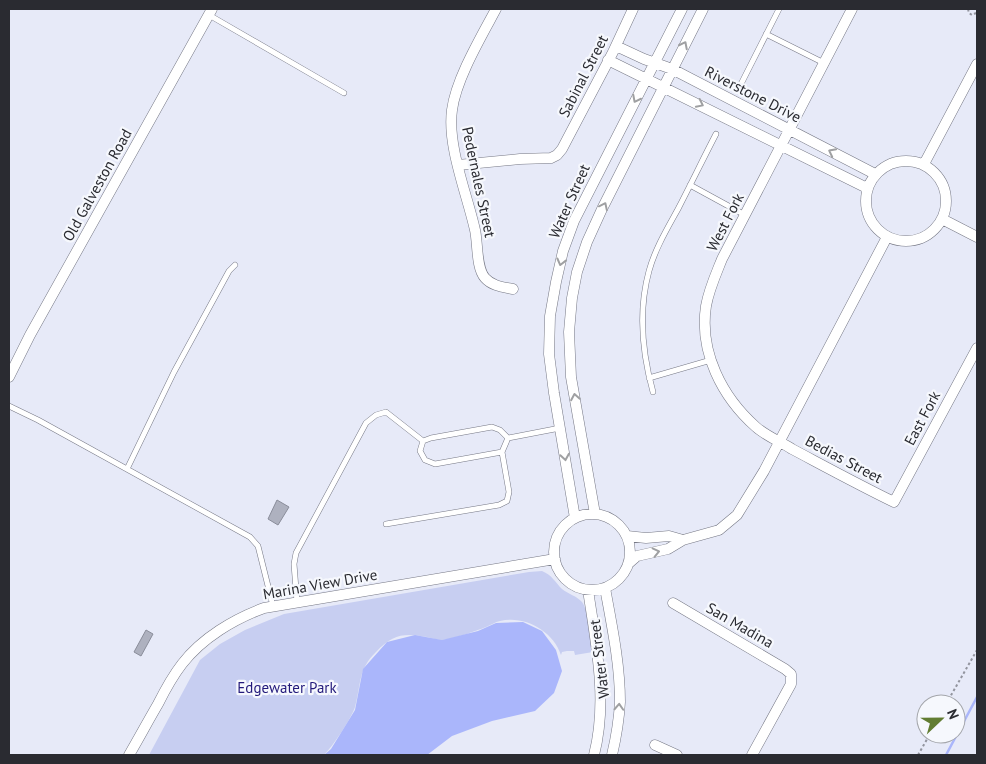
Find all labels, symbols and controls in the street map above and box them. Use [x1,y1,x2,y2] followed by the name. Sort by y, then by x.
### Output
[554,32,612,120] street label: Sabinal Street
[678,41,688,50] one-way arrow
[702,62,804,126] street label: Riverstone Drive
[632,94,642,103] one-way arrow
[694,98,703,108] one-way arrow
[58,125,136,245] street label: Old Galveston Road
[458,125,500,239] street label: Pedernales Street
[828,148,837,158] one-way arrow
[544,161,594,241] street label: Water Street
[702,189,748,254] street label: West Fork
[597,202,608,211] one-way arrow
[556,257,566,265] one-way arrow
[900,387,945,448] street label: East Fork
[570,393,580,402] one-way arrow
[802,431,886,487] street label: Bedias Street
[560,453,570,461] one-way arrow
[652,547,661,558] one-way arrow
[261,565,379,603] street label: Marina View Drive
[703,598,777,652] street label: San Madina
[585,619,613,699] street label: Water Street
[237,678,337,697] park label: Edgewater Park
[916,694,966,744] north arrow
[613,703,624,711] one-way arrow
[943,706,963,722] text: N

